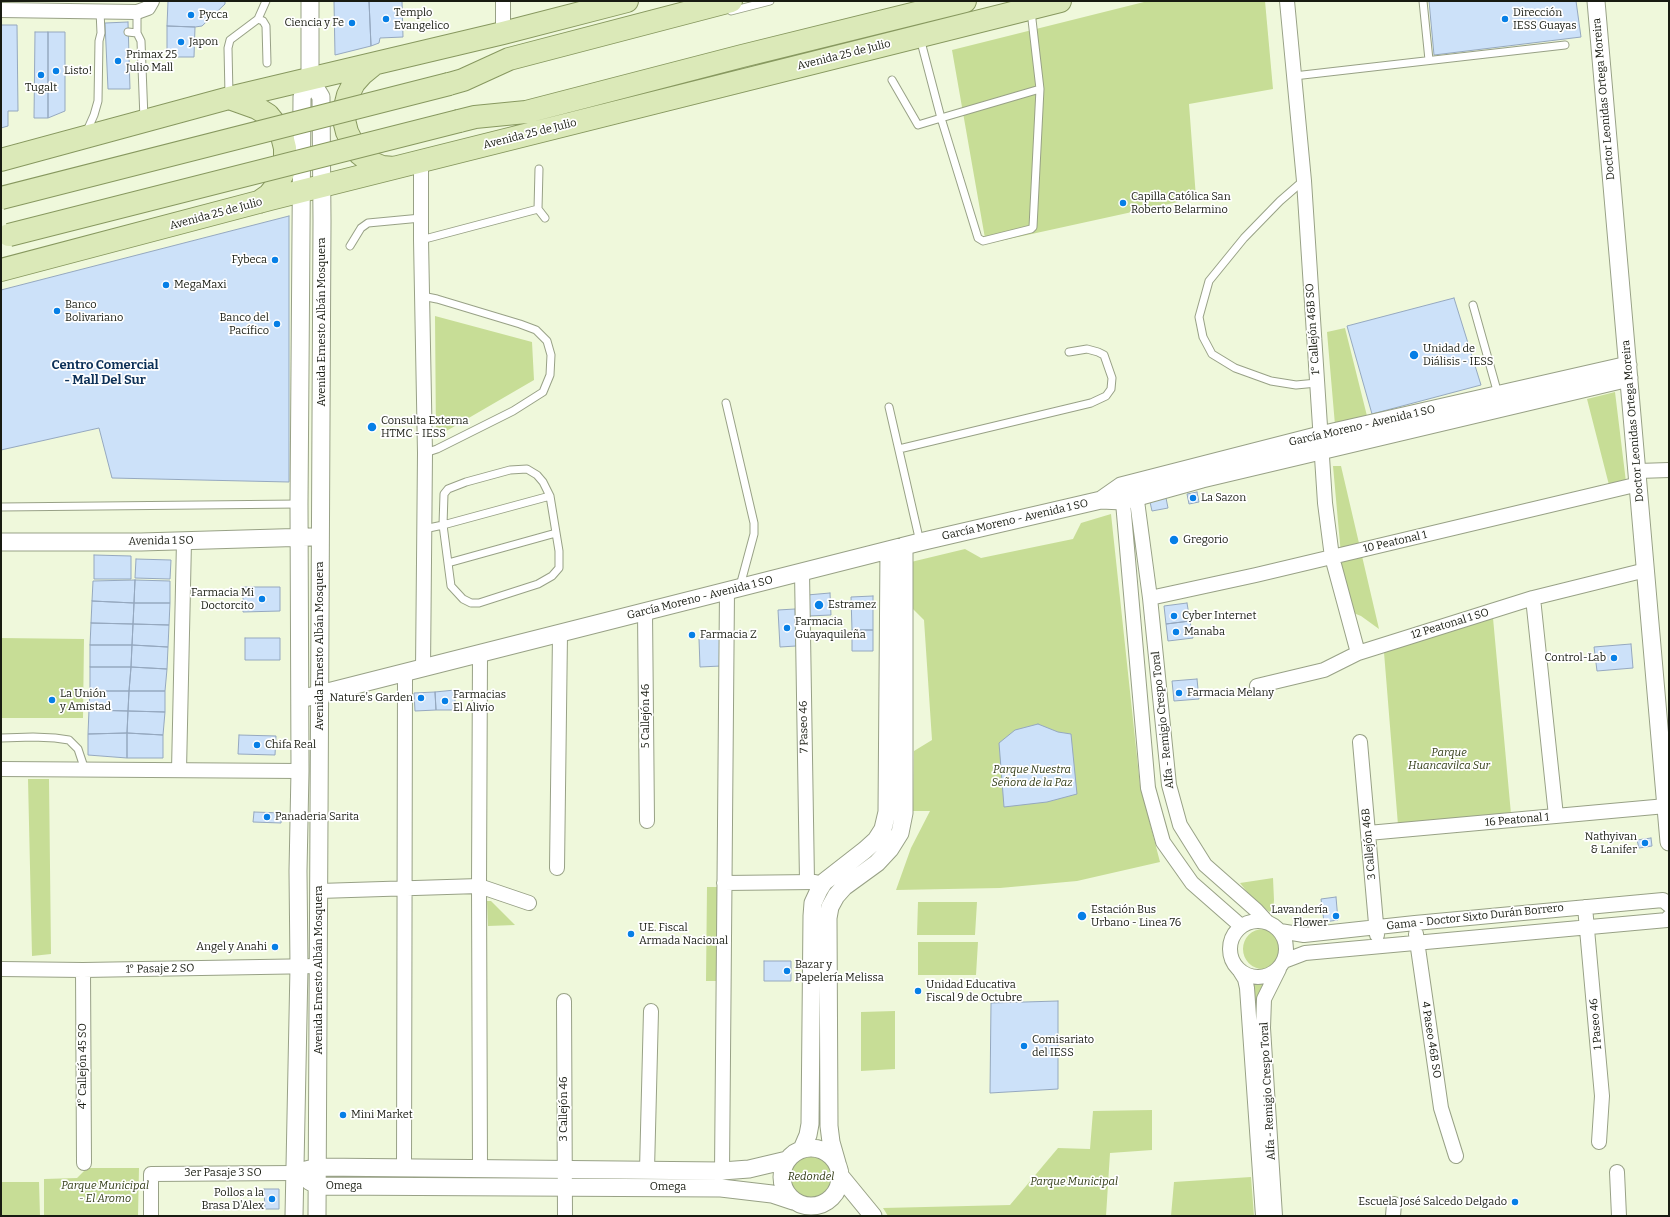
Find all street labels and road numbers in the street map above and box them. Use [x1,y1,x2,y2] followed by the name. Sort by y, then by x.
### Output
[1590,17,1618,181] street label: Doctor Leonidas Ortega Moreira
[796,37,892,73] street label: Avenida 25 de Julio
[482,116,578,152] street label: Avenida 25 de Julio
[168,195,264,233] street label: Avenida 25 de Julio
[315,237,329,407] street label: Avenida Ernesto Albán Mosquera
[1303,283,1323,375] street label: 1° Callejón 46B SO
[1619,339,1647,503] street label: Doctor Leonidas Ortega Moreira
[1287,403,1437,449] street label: García Moreno - Avenida 1 SO
[940,497,1090,543] street label: García Moreno - Avenida 1 SO
[1362,528,1428,556] street label: 10 Peatonal 1
[128,534,194,548] street label: Avenida 1 SO
[313,561,327,731] street label: Avenida Ernesto Albán Mosquera
[626,573,774,623] street label: García Moreno - Avenida 1 SO
[1409,606,1491,642] street label: 12 Peatonal 1 SO
[1149,651,1177,789] street label: Alfa - Remigio Crespo Toral
[639,684,653,748] street label: 5 Callejón 46
[797,701,811,753] street label: 7 Paseo 46
[1359,808,1379,880] street label: 3 Callejón 46B
[1484,811,1550,829] street label: 16 Peatonal 1
[312,885,326,1055] street label: Avenida Ernesto Albán Mosquera
[1386,901,1564,933] street label: Gama - Doctor Sixto Durán Borrero
[126,962,194,976] street label: 1° Pasaje 2 SO
[1587,998,1605,1050] street label: 1 Paseo 46
[1418,1001,1444,1079] street label: 4 Paseo 46B SO
[1258,1022,1278,1160] street label: Alfa - Remigio Crespo Toral
[76,1023,90,1109] street label: 4° Callejón 45 SO
[557,1077,571,1141] street label: 3 Callejón 46
[184,1166,262,1180] street label: 3er Pasaje 3 SO
[326,1179,362,1193] street label: Omega
[650,1180,686,1194] street label: Omega

